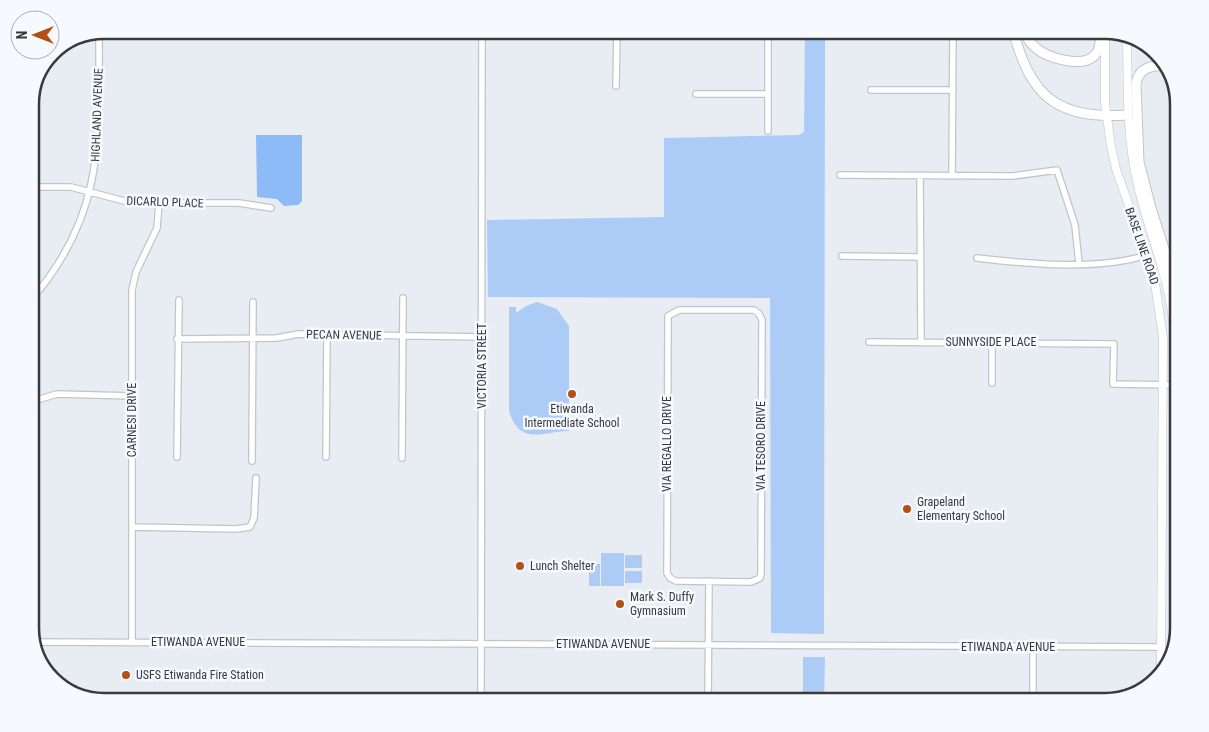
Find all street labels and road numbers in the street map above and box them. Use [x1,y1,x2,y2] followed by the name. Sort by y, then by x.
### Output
[88,68,106,162] street label: HIGHLAND AVENUE
[126,194,204,210] street label: DICARLO PLACE
[1122,206,1162,286] street label: BASE LINE ROAD
[475,323,489,409] street label: VICTORIA STREET
[306,327,382,343] street label: PECAN AVENUE
[946,335,1036,349] street label: SUNNYSIDE PLACE
[125,383,139,457] street label: CARNESI DRIVE
[660,396,674,492] street label: VIA REGALLO DRIVE
[754,401,768,491] street label: VIA TESORO DRIVE
[151,635,245,649] street label: ETIWANDA AVENUE
[556,637,650,651] street label: ETIWANDA AVENUE
[961,640,1055,654] street label: ETIWANDA AVENUE

